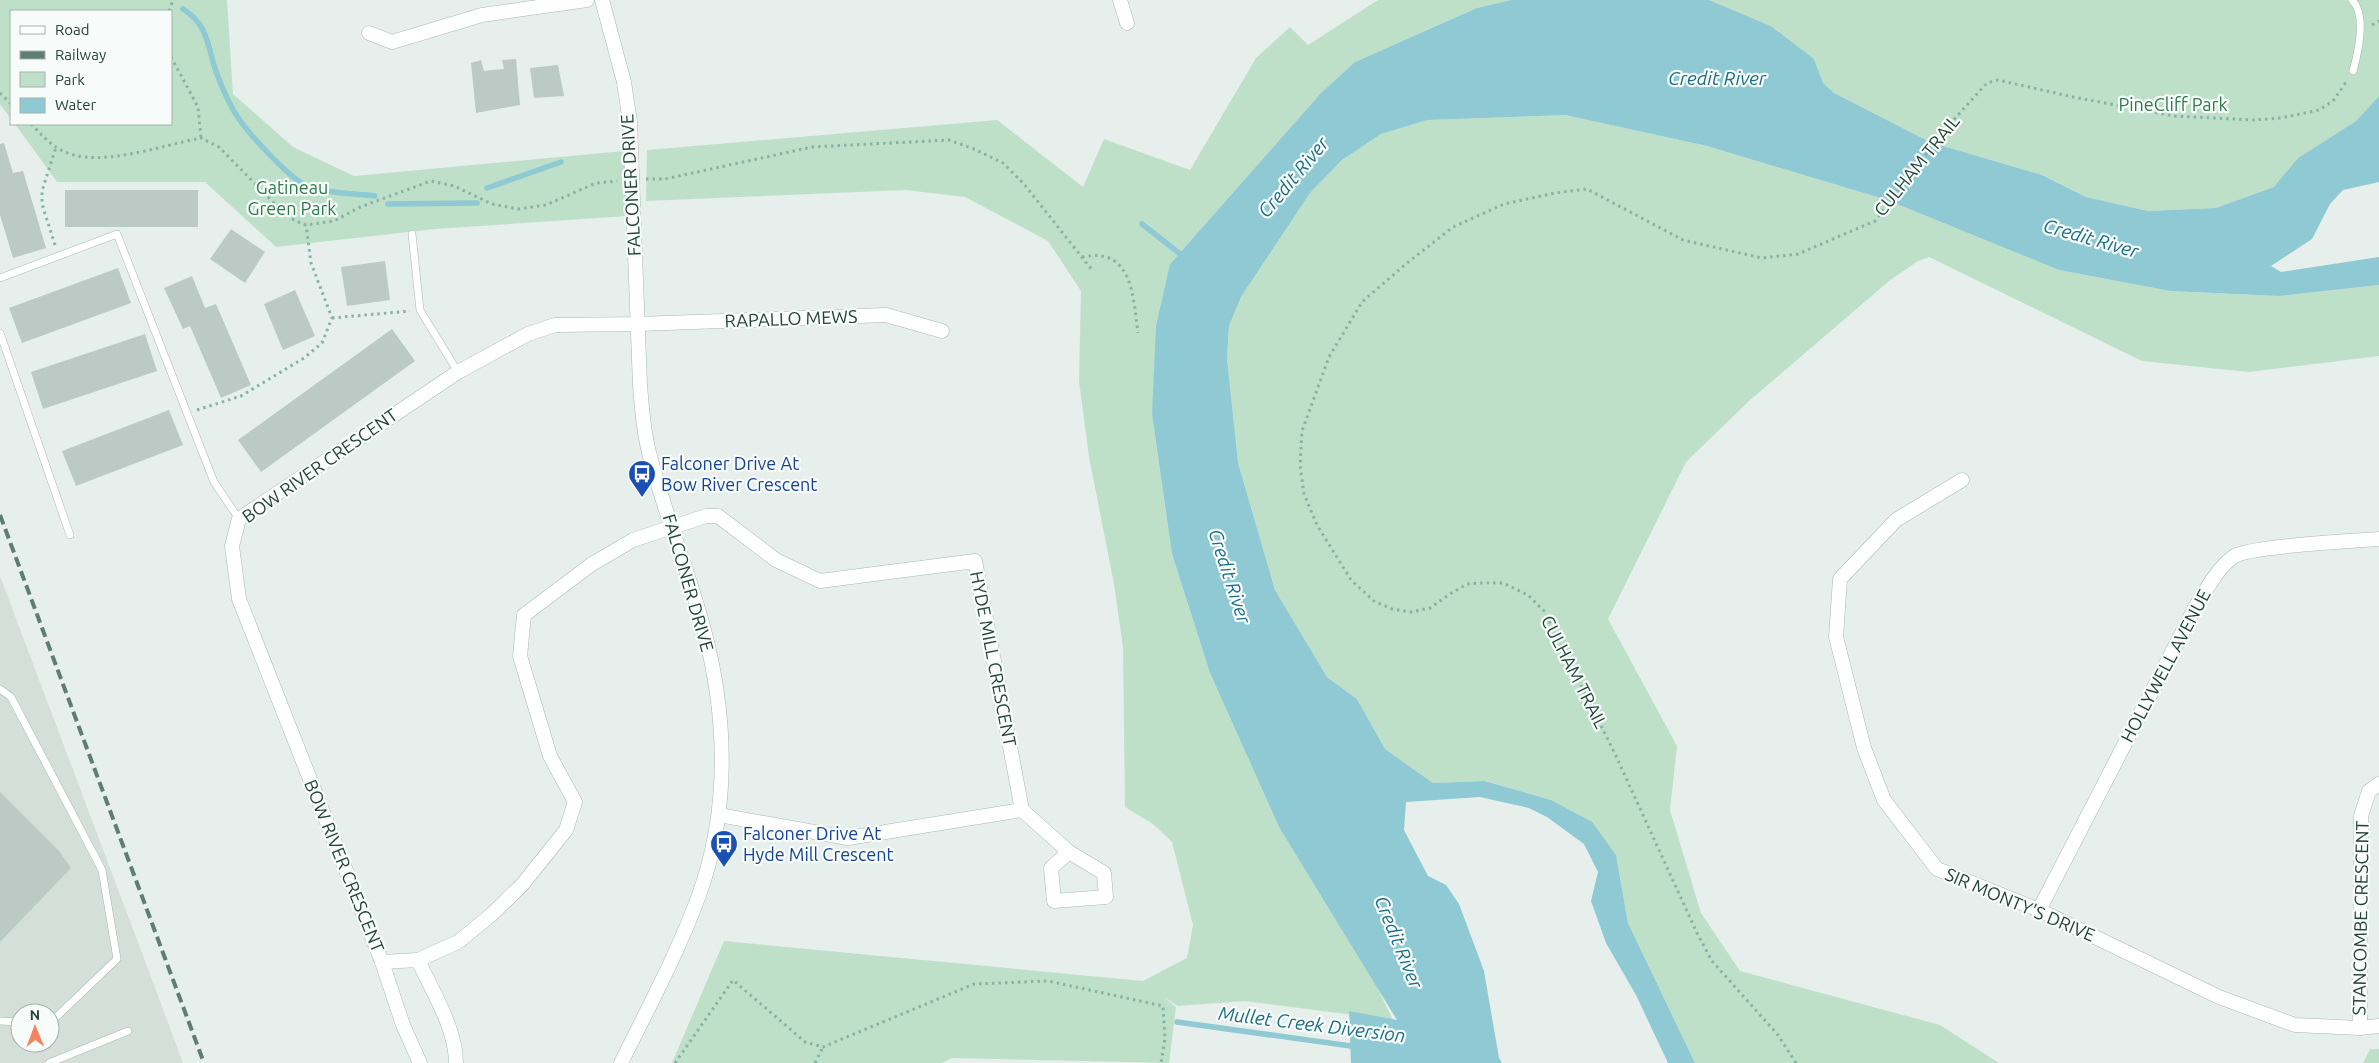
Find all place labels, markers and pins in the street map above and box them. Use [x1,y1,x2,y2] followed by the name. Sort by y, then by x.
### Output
[661,453,817,494] place label: Falconer Drive At Bow River Crescent
[627,459,657,498] bus stop icon: Falconer Drive At Bow River Crescent
[743,823,894,864] place label: Falconer Drive At Hyde Mill Crescent
[709,829,739,868] bus stop icon: Falconer Drive At Hyde Mill Crescent

